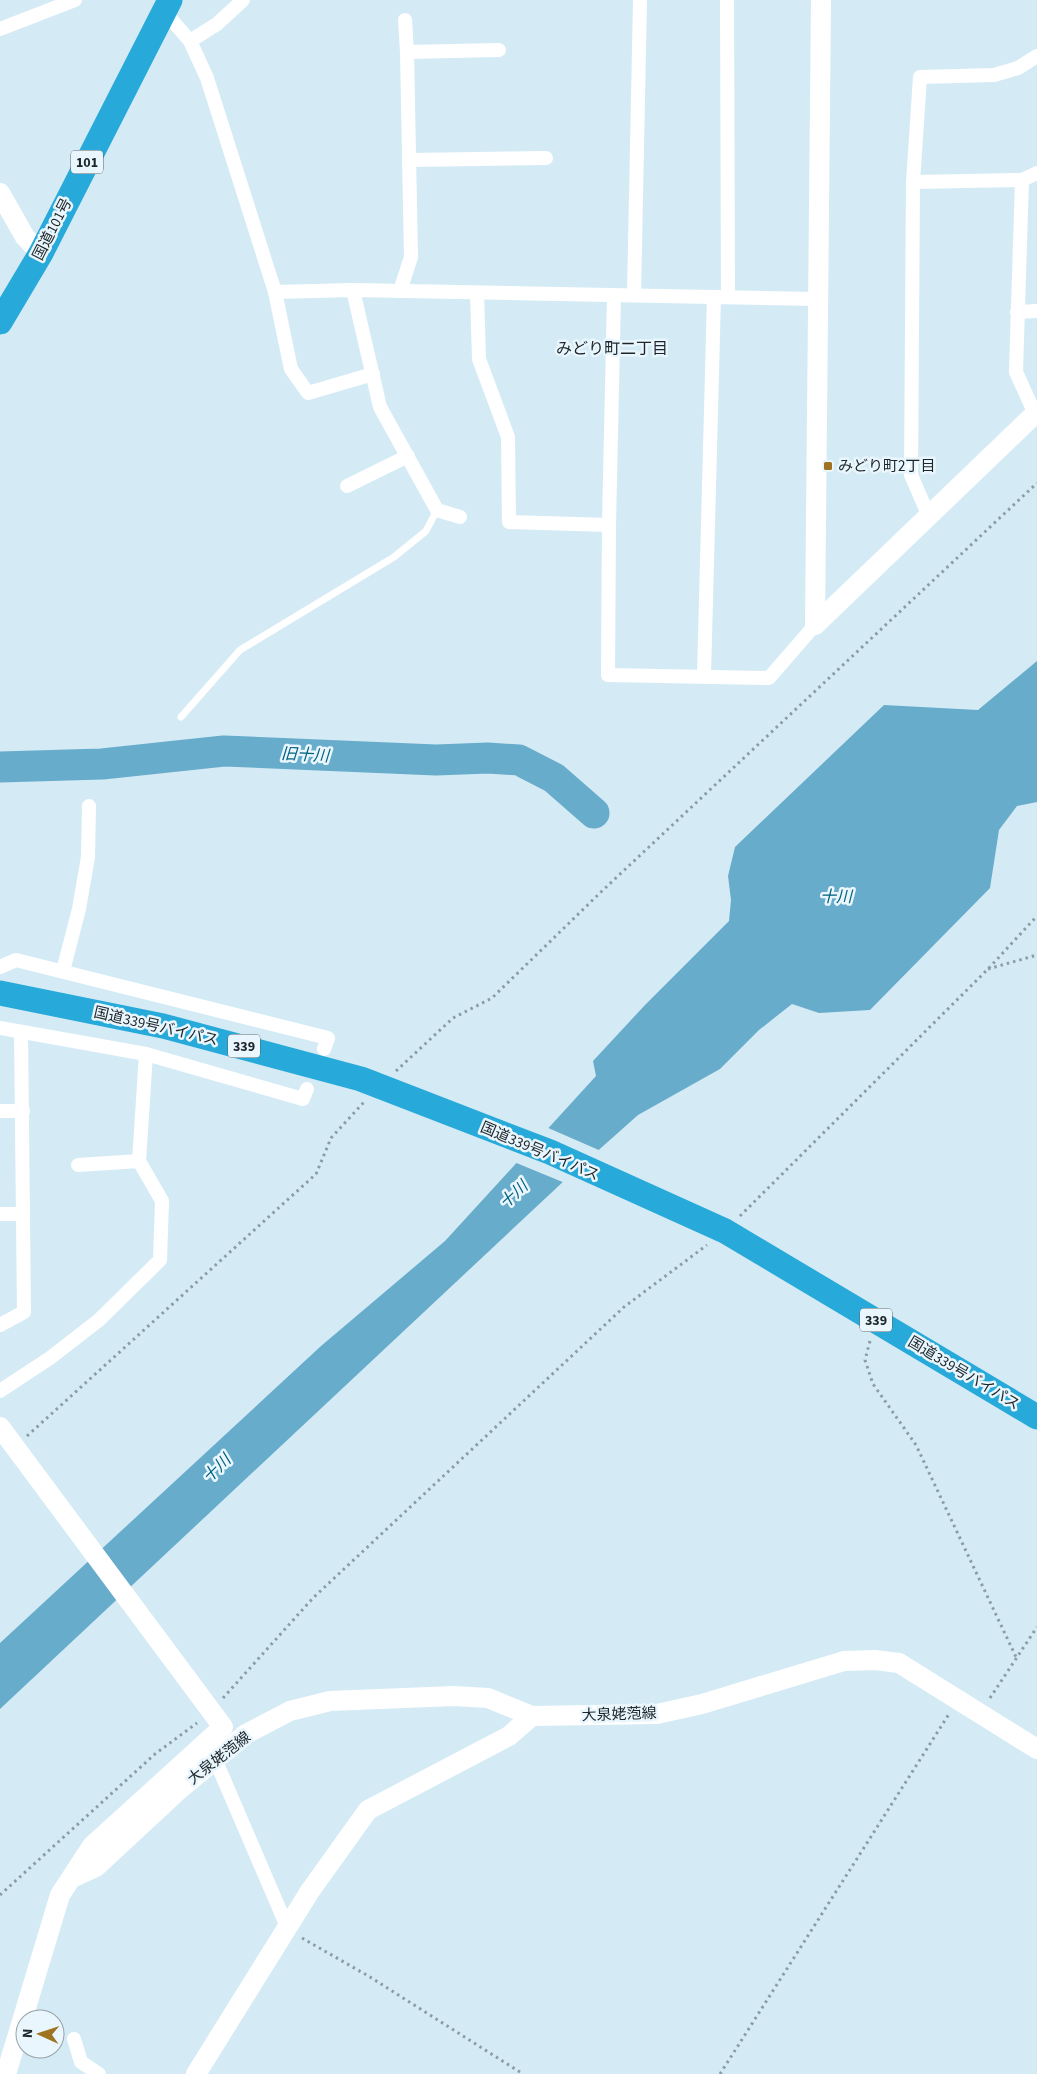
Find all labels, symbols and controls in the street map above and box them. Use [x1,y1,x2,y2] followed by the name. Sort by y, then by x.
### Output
[71,150,103,173] road number: 101
[28,194,77,264] street label: 国道101号
[556,338,668,360] district label: みどり町二丁目
[838,456,935,477] place label: みどり町2丁目
[822,460,834,472] marker: みどり町2丁目
[280,743,331,767] water label: 旧十川
[820,886,854,908] water label: 十川
[92,1002,220,1051] street label: 国道339号バイパス
[228,1034,260,1058] road number: 339
[477,1117,602,1186] street label: 国道339号バイパス
[494,1174,534,1214] water label: 十川
[860,1308,892,1332] road number: 339
[904,1332,1024,1415] street label: 国道339号バイパス
[198,1448,237,1488] water label: 十川
[581,1703,657,1726] street label: 大泉姥萢線
[183,1727,255,1790] street label: 大泉姥萢線
[15,2009,65,2059] north arrow
[18,2028,38,2039] text: N

